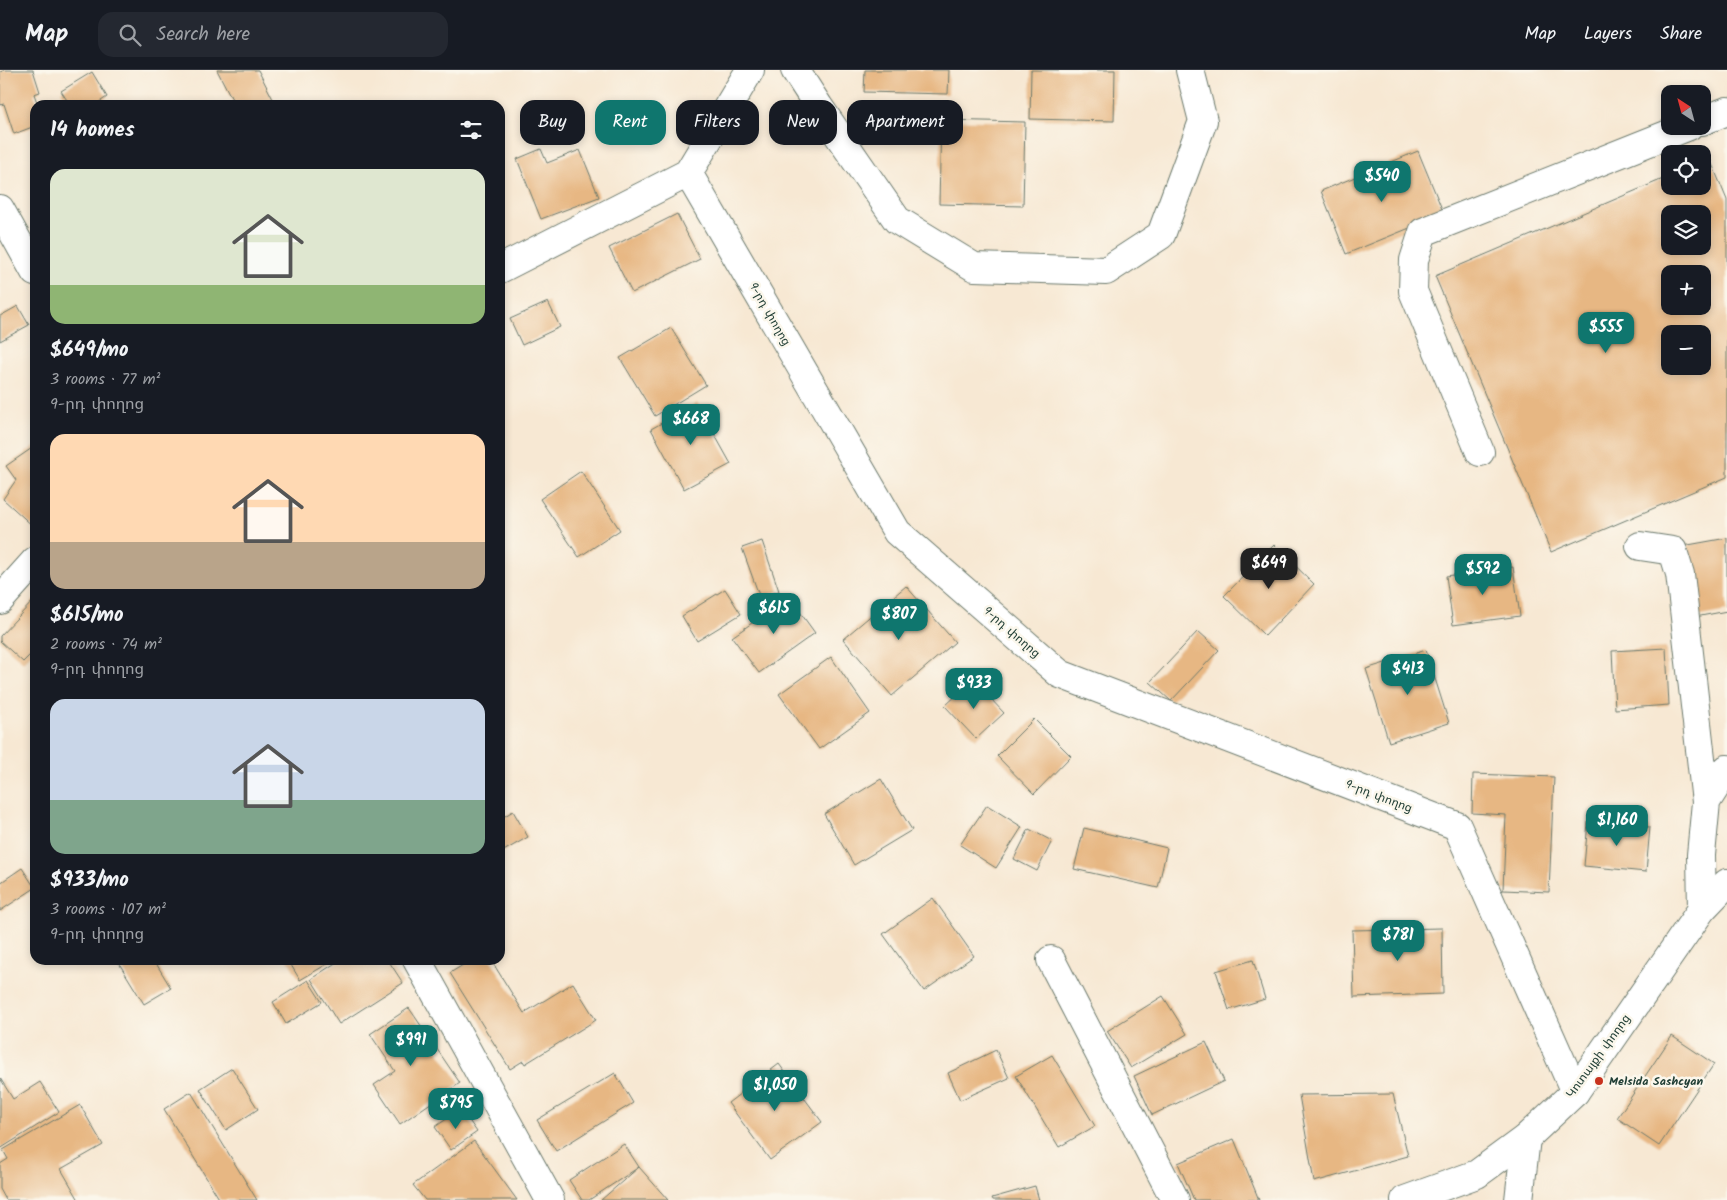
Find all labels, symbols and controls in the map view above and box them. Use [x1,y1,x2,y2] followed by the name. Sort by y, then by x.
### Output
[98,12,448,57] search box
[25,15,68,54] text: Map
[156,20,250,50] text: Search here
[1525,20,1556,49] text: Map
[1584,20,1632,49] text: Layers
[1660,20,1702,49] text: Share
[116,21,144,49] icon: search
[1661,85,1711,135] north arrow
[1661,85,1711,375] map controls
[520,100,585,145] chip: Buy
[595,100,666,145] chip: Rent
[676,100,759,145] chip: Filters
[769,100,837,145] chip: New
[847,100,963,145] chip: Apartment
[50,114,135,147] text: 14 homes
[457,116,485,144] icon: filters
[1661,145,1711,195] button: locate
[1352,160,1412,203] pin: $540
[1365,164,1399,189] text: $540
[223,201,313,291] icon: home
[1661,205,1711,255] button: layers
[1661,265,1711,315] button: +
[744,279,795,350] street label: 9-րդ փողոց
[1576,312,1636,354] pin: $555
[1589,315,1623,340] text: $555
[1661,325,1711,375] button: −
[50,334,129,367] text: $649/mo
[50,367,160,392] text: 3 rooms · 77 m²
[50,392,144,417] text: 9-րդ փողոց
[661,404,721,446] pin: $668
[673,407,709,432] text: $668
[223,466,313,556] icon: home
[1239,548,1299,590] pin: $649
[1252,551,1286,576] text: $649
[1453,554,1513,596] pin: $592
[1466,557,1501,582] text: $592
[744,592,804,635] pin: $615
[758,596,790,621] text: $615
[869,598,929,641] pin: $807
[50,599,123,632] text: $615/mo
[882,602,916,627] text: $807
[979,602,1045,663] street label: 9-րդ փողոց
[50,632,162,657] text: 2 rooms · 74 m²
[1378,654,1438,696] pin: $413
[50,657,144,682] text: 9-րդ փողոց
[1392,657,1424,682] text: $413
[944,668,1004,710] pin: $933
[956,671,992,696] text: $933
[223,731,313,821] icon: home
[1342,775,1415,818] street label: 9-րդ փողոց
[1576,804,1658,847] pin: $1,160
[1597,808,1637,833] text: $1,160
[50,864,129,897] text: $933/mo
[50,897,166,922] text: 3 rooms · 107 m²
[1368,920,1428,962] pin: $781
[50,922,144,947] text: 9-րդ փողոց
[1382,923,1414,948] text: $781
[1561,1010,1635,1102] street label: Կոտայքի փողոց
[381,1024,441,1067] pin: $991
[396,1028,426,1053] text: $991
[734,1070,816,1112] pin: $1,050
[1609,1072,1703,1091] place label: Melsida Sashcyan
[753,1073,797,1098] text: $1,050
[1593,1075,1605,1087] marker: Melsida Sashcyan
[426,1088,486,1130] pin: $795
[439,1091,473,1116] text: $795

